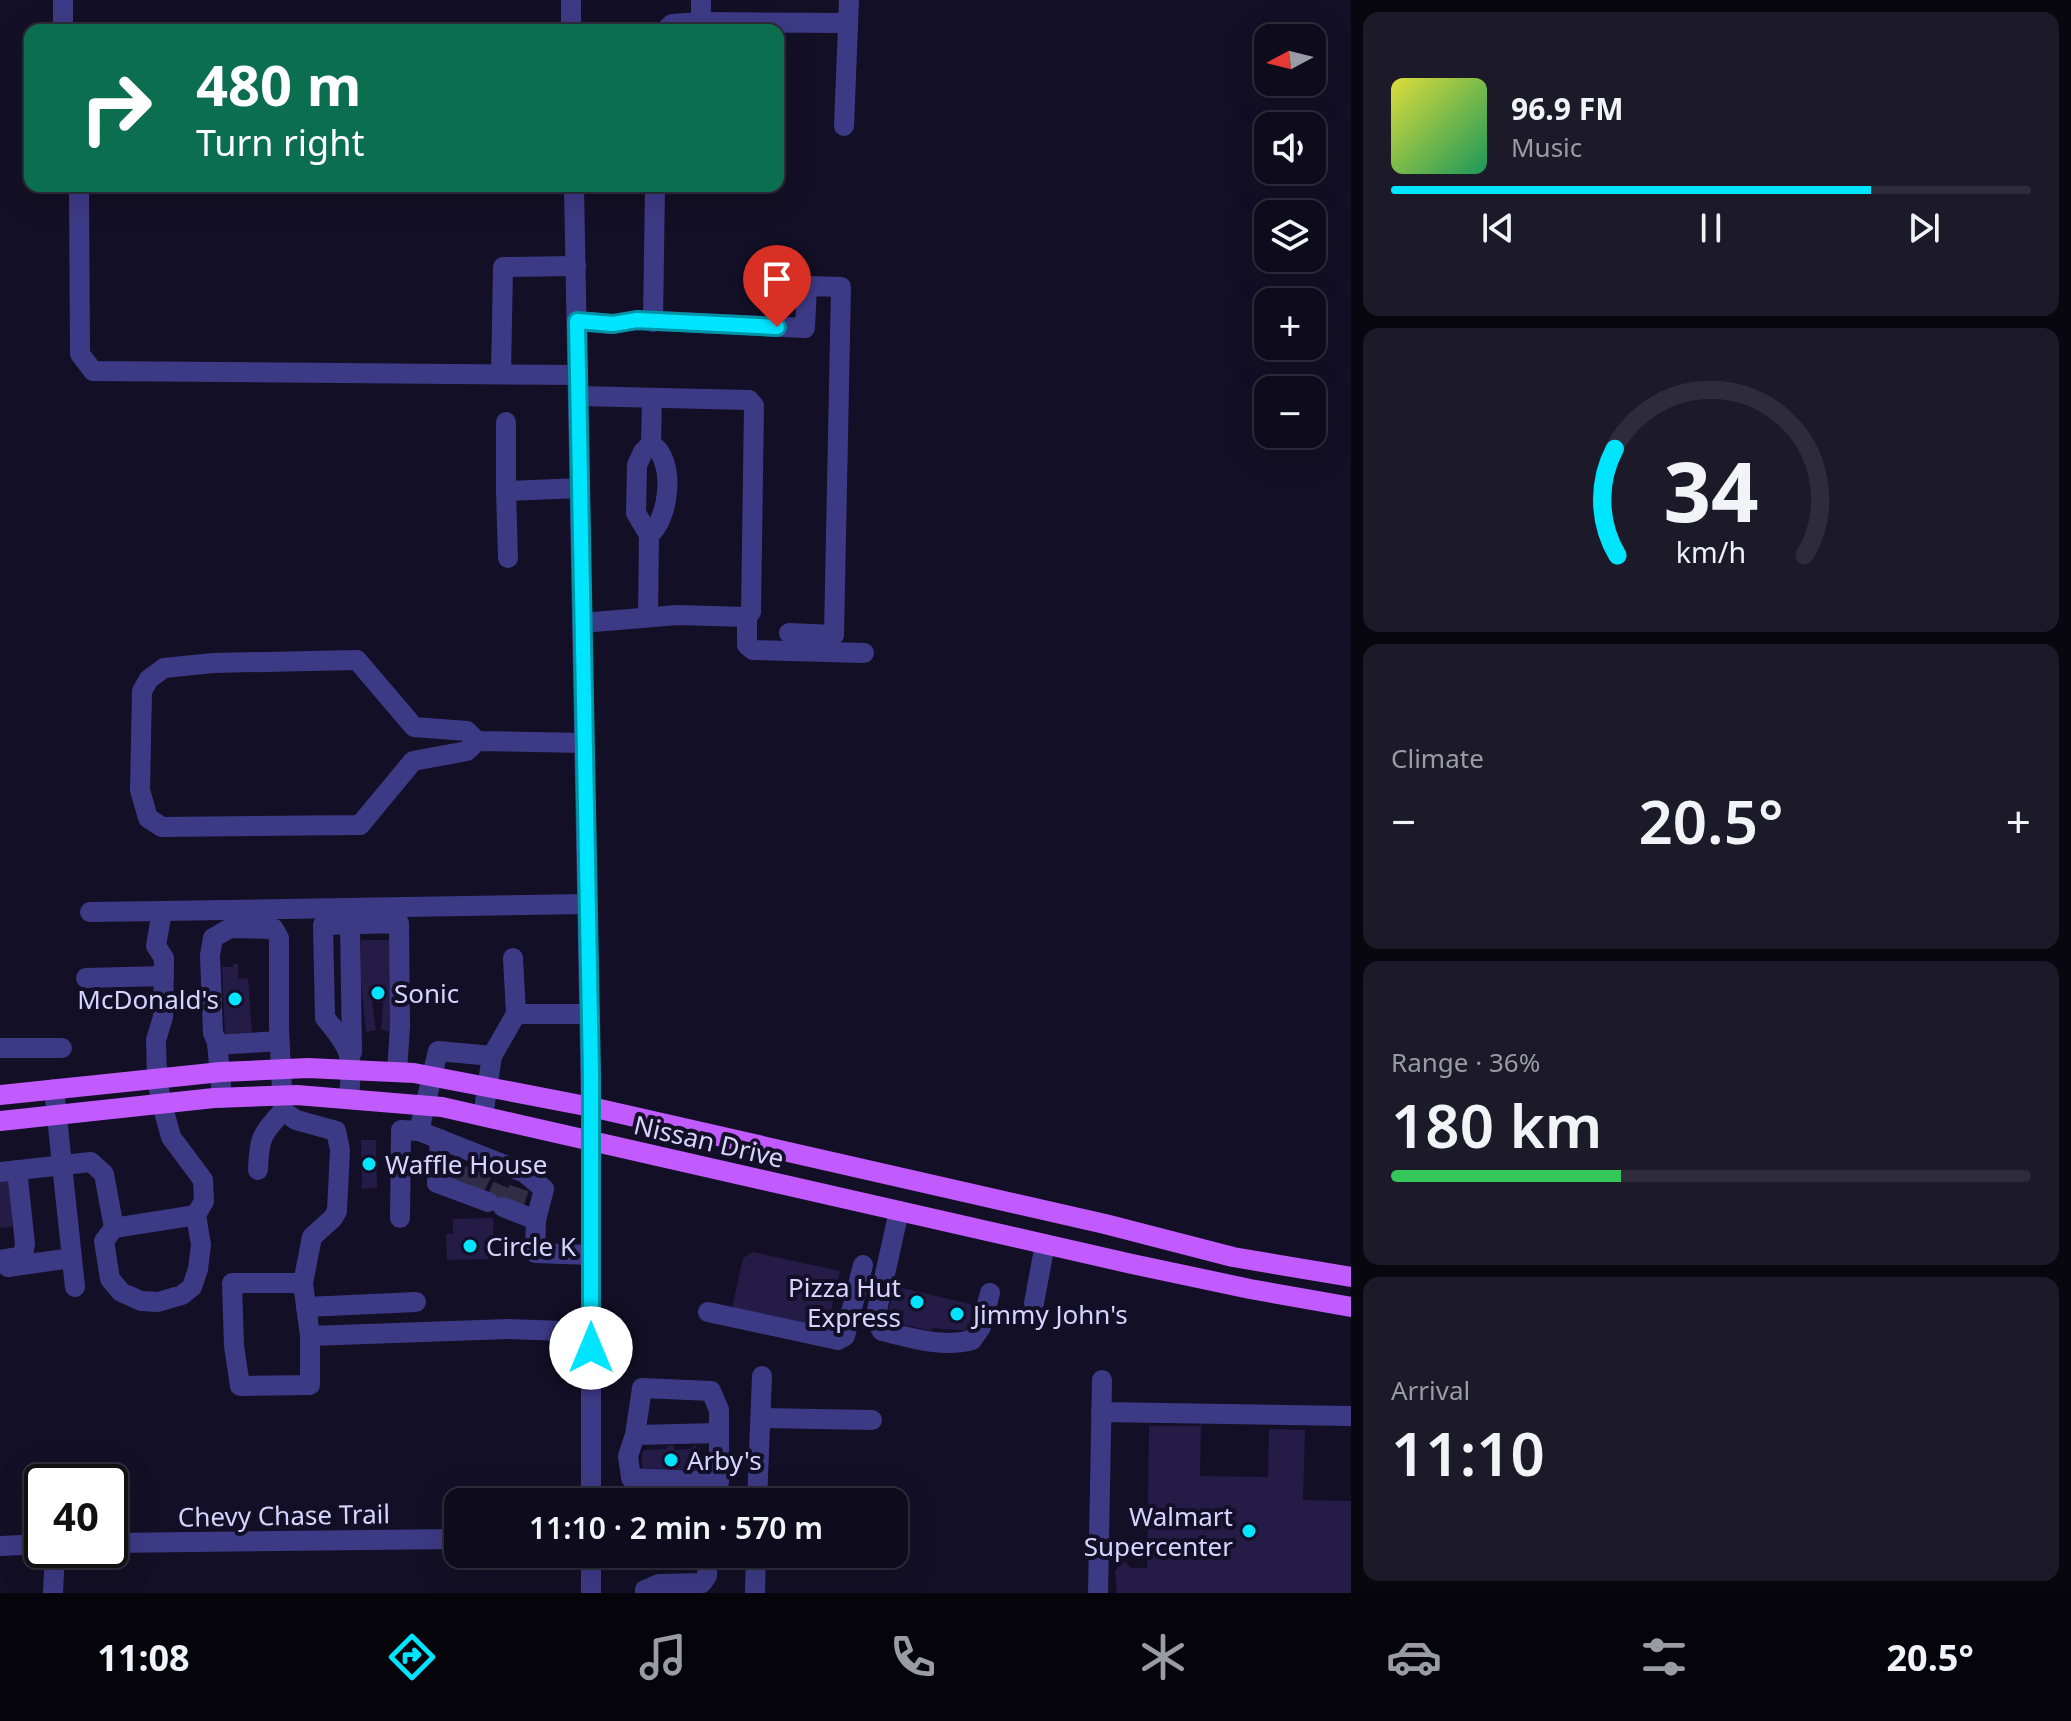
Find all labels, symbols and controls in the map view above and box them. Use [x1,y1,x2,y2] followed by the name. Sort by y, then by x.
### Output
[1254,24,1326,96] north arrow
[1254,24,1326,448] map controls
[196,46,361,122] text: 480 m
[64,56,168,160] icon: right
[1511,88,1623,129] text: 96.9 FM
[1254,112,1326,184] button: sound
[196,118,364,167] text: Turn right
[1511,129,1582,165] text: Music
[1254,200,1326,272] button: layers
[1476,206,1520,250] icon: previous
[1689,206,1733,250] icon: pause
[1902,206,1946,250] icon: next
[743,245,811,327] pin
[755,257,799,301] icon: arrive
[1254,288,1326,360] button: +
[1254,376,1326,448] button: −
[1663,433,1759,546] text: 34
[1676,532,1746,571] text: km/h
[1391,740,1484,776] text: Climate
[1638,780,1784,862] text: 20.5°
[1391,791,1416,851] text: −
[2006,791,2031,851] text: +
[394,975,459,1011] place label: Sonic
[77,981,219,1017] place label: McDonald's
[369,984,387,1002] marker: Sonic
[226,990,244,1008] marker: McDonald's
[1391,1044,1540,1080] text: Range · 36%
[1391,1084,1602,1166] text: 180 km
[630,1106,788,1176] street label: Nissan Drive
[385,1146,547,1182] place label: Waffle House
[360,1155,378,1173] marker: Waffle House
[486,1228,577,1264] place label: Circle K
[461,1237,479,1255] marker: Circle K
[788,1269,901,1335] place label: Pizza Hut Express
[908,1293,926,1311] marker: Pizza Hut Express
[970,1296,1128,1332] place label: Jimmy John's
[948,1305,966,1323] marker: Jimmy John's
[549,1306,633,1390] position arrow
[1391,1372,1470,1408] text: Arrival
[1391,1412,1545,1494] text: 11:10
[687,1442,762,1478] place label: Arby's
[662,1451,680,1469] marker: Arby's
[24,1464,128,1568] speed limit sign: 40
[178,1495,390,1535] street label: Chevy Chase Trail
[1084,1498,1233,1564] place label: Walmart Supercenter
[529,1507,823,1548] text: 11:10 · 2 min · 570 m
[1240,1522,1258,1540] marker: Walmart Supercenter
[384,1629,440,1685] icon: directions
[635,1629,691,1685] icon: music
[885,1629,941,1685] icon: phone
[1135,1629,1191,1685] icon: climate
[1386,1629,1442,1685] icon: car
[1636,1629,1692,1685] icon: filters
[97,1633,190,1682] text: 11:08
[1887,1633,1974,1682] text: 20.5°

